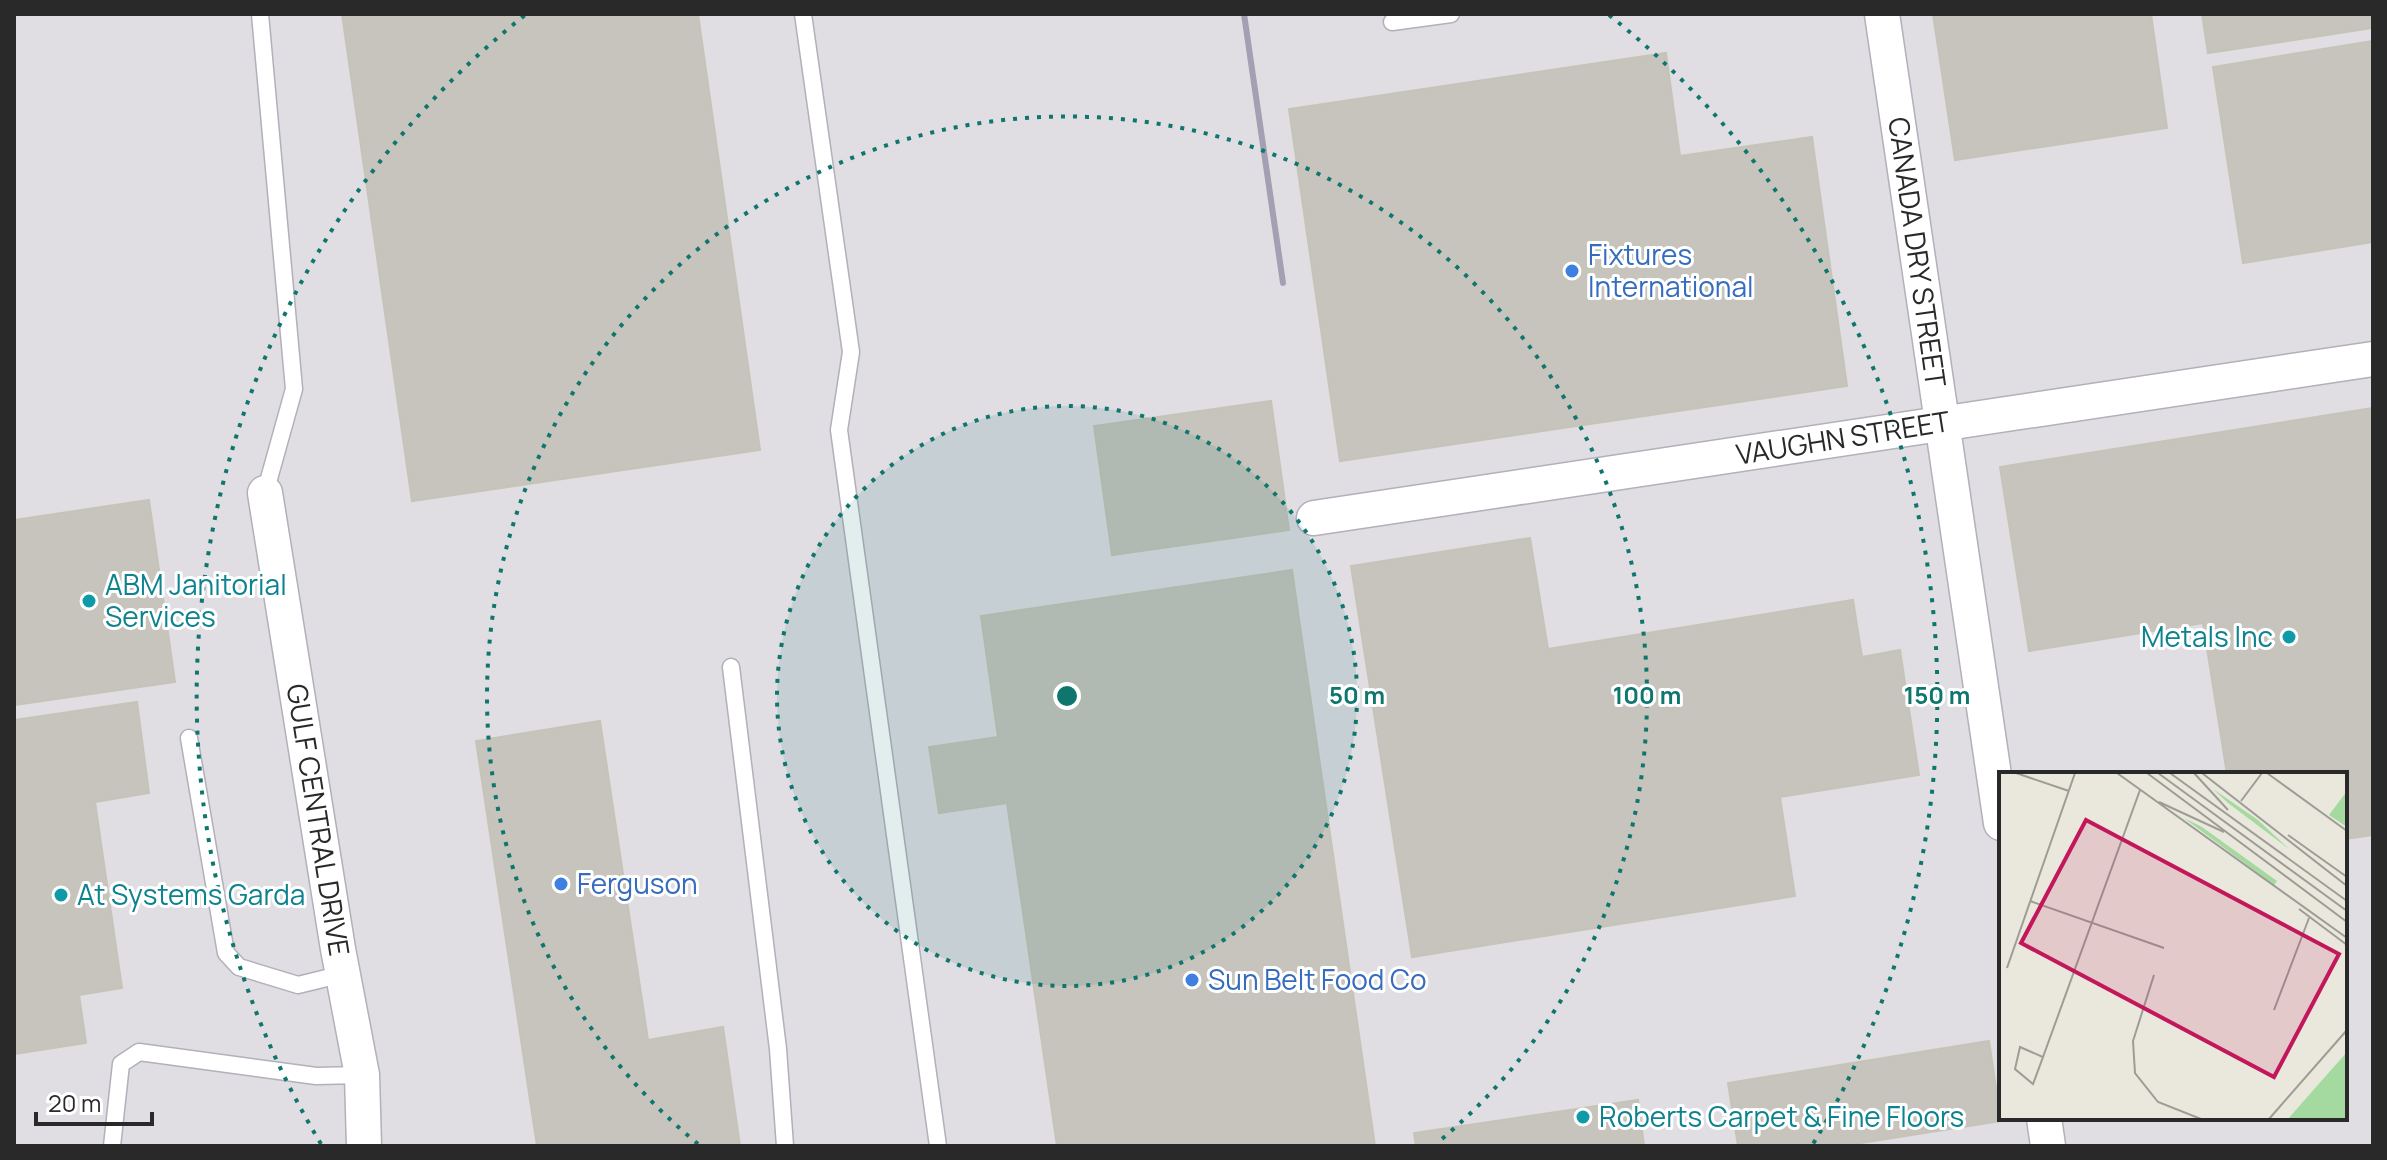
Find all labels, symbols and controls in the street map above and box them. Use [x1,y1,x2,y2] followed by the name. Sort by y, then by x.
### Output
[1880,114,1956,390] street label: CANADA DRY STREET
[1588,235,1754,305] place label: Fixtures International
[1563,262,1581,280] marker: Fixtures International
[1733,401,1953,473] street label: VAUGHN STREET
[105,565,287,635] place label: ABM Janitorial Services
[80,592,98,610] marker: ABM Janitorial Services
[2141,617,2273,655] place label: Metals Inc
[2280,628,2298,646] marker: Metals Inc
[1329,678,1385,711] text: 50 m
[1613,678,1681,711] text: 100 m
[1904,678,1970,711] text: 150 m
[279,681,359,959] street label: GULF CENTRAL DRIVE
[1053,682,1081,710] centre of rings
[1999,772,2347,1120] inset map
[577,864,698,902] place label: Ferguson
[77,875,305,913] place label: At Systems Garda
[552,875,570,893] marker: Ferguson
[52,886,70,904] marker: At Systems Garda
[1208,960,1427,998] place label: Sun Belt Food Co
[1183,971,1201,989] marker: Sun Belt Food Co
[36,1076,152,1126] scale bar
[48,1086,101,1119] text: 20 m
[1599,1097,1964,1135] place label: Roberts Carpet & Fine Floors
[1574,1108,1592,1126] marker: Roberts Carpet & Fine Floors

